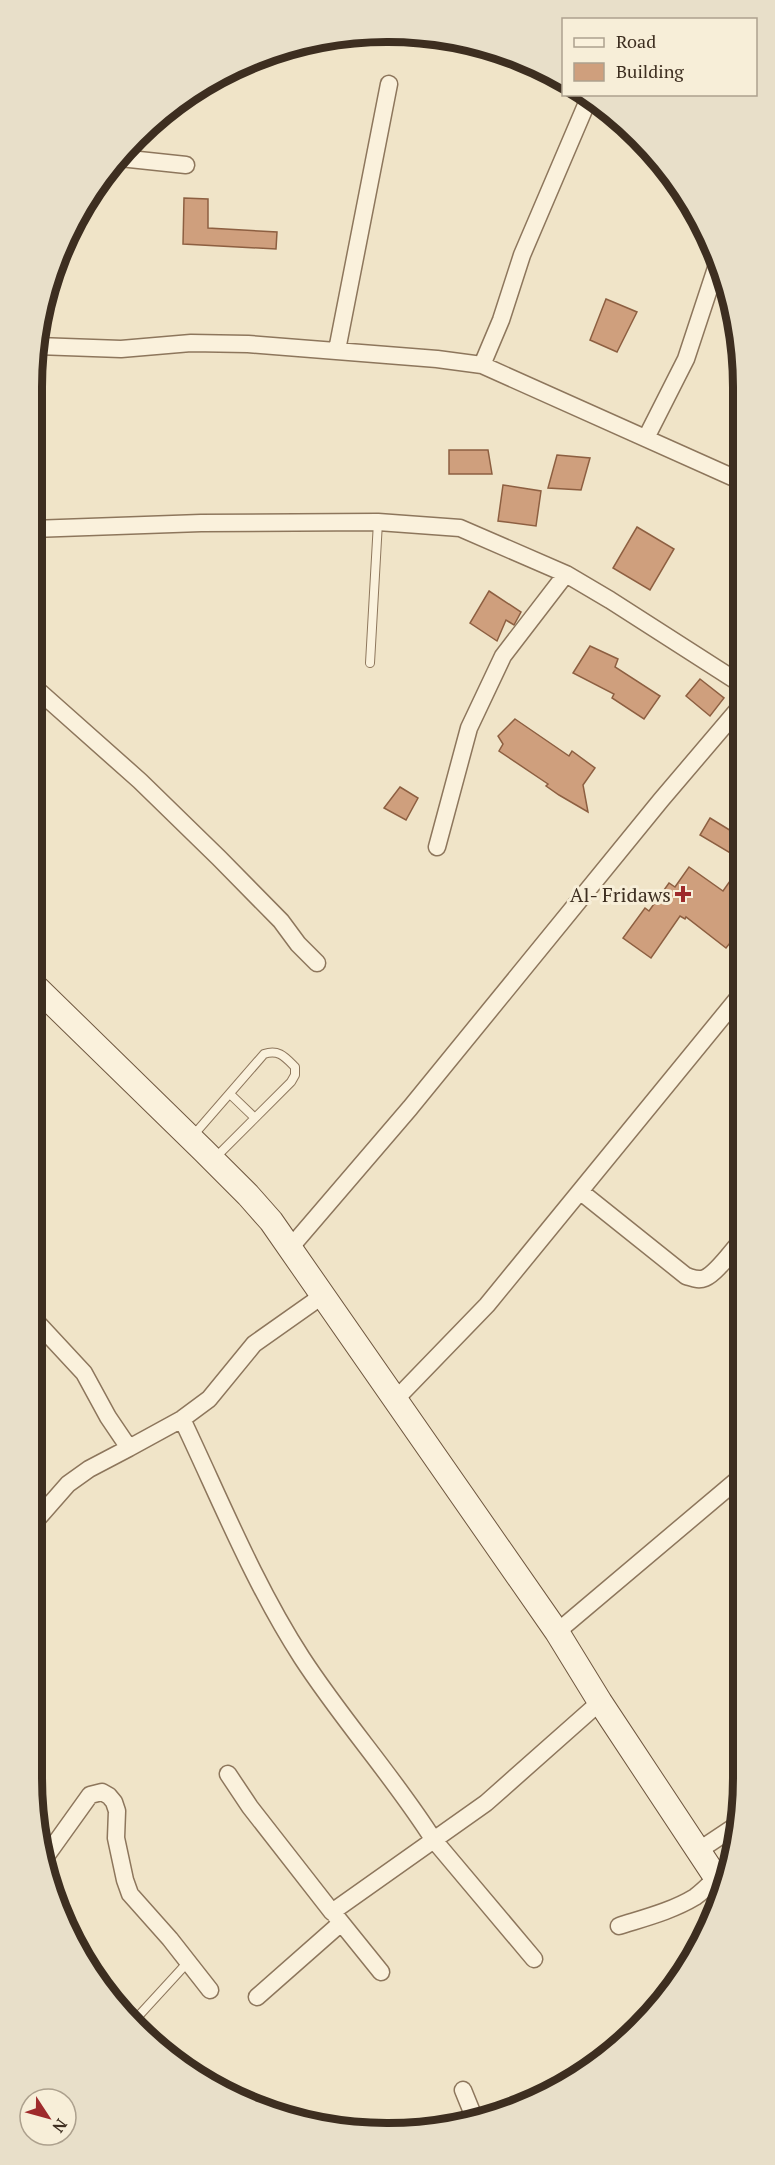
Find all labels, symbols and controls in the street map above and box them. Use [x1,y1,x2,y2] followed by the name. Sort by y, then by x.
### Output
[562,18,757,96] legend
[616,29,656,53] text: Road
[616,59,684,83] text: Building
[570,881,671,908] place label: Al- Fridaws
[676,887,690,901] marker: Al- Fridaws
[18,2087,78,2147] north arrow
[48,2114,73,2137] text: N

